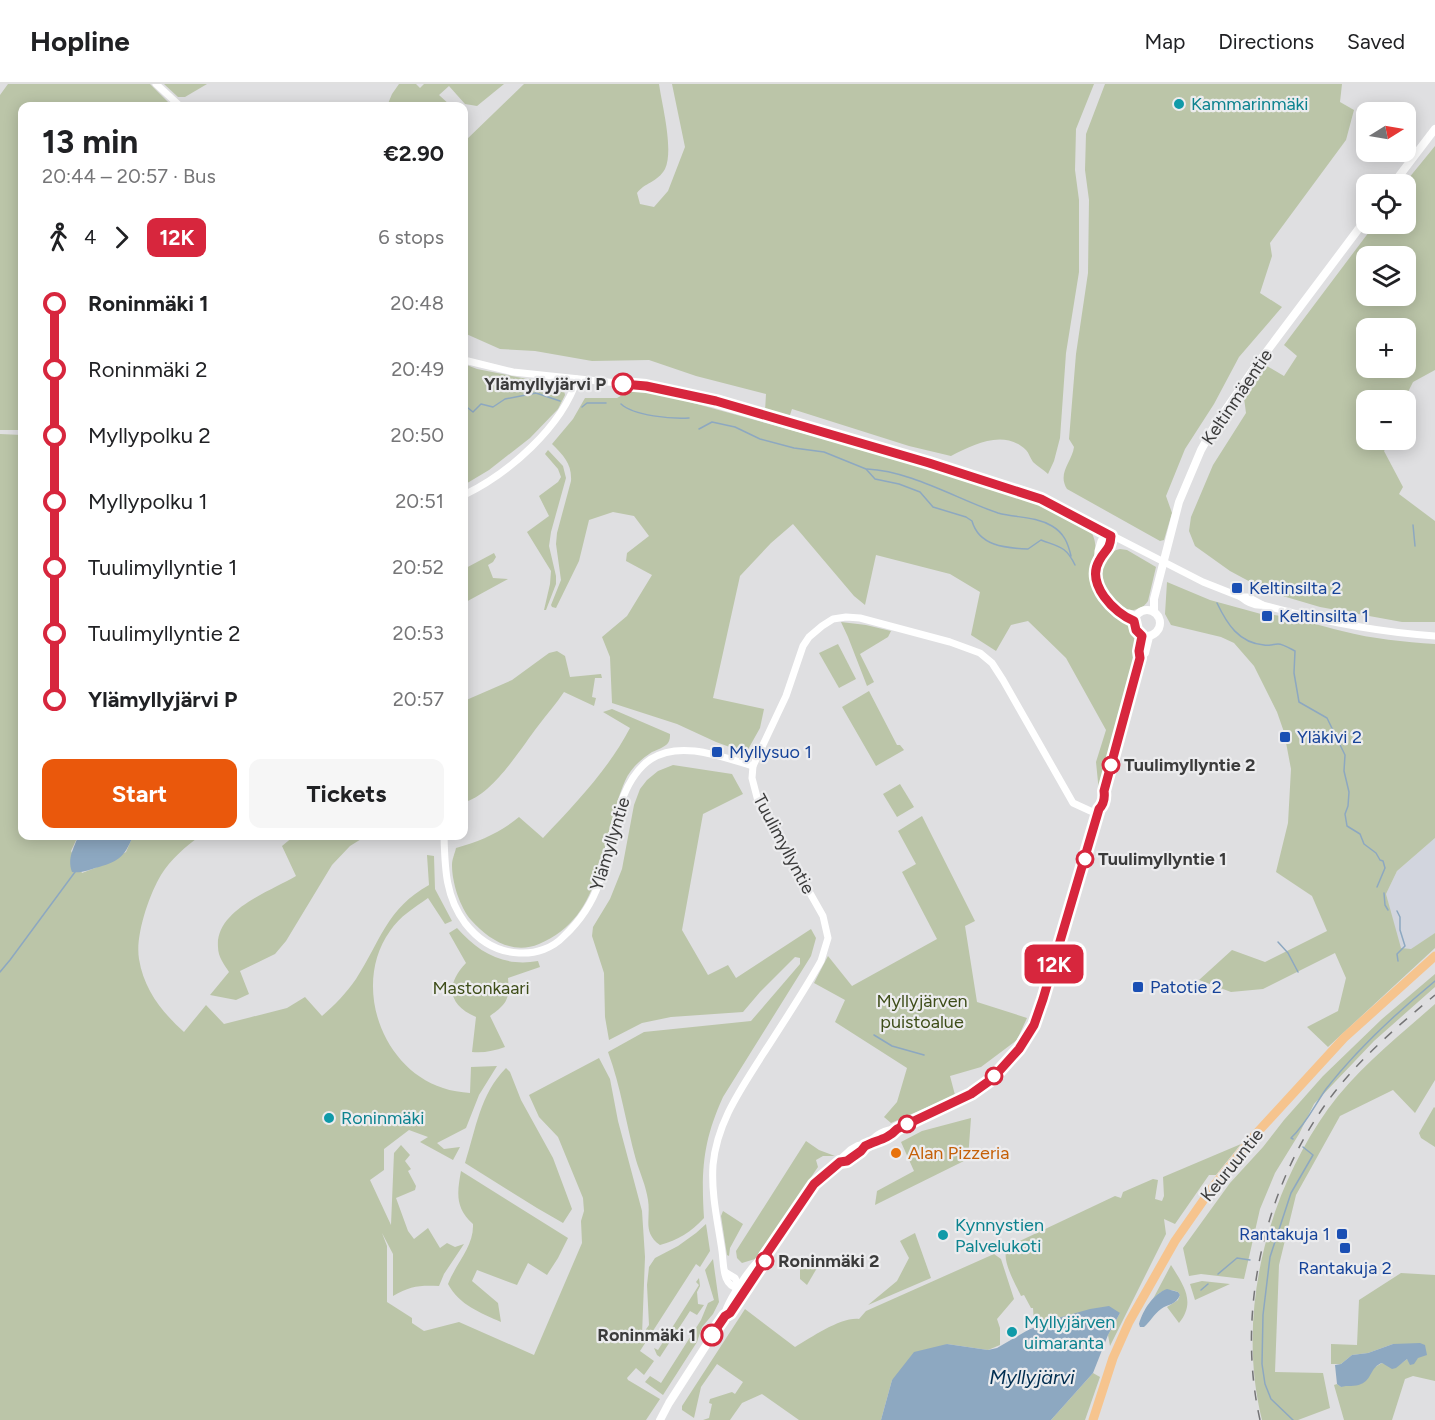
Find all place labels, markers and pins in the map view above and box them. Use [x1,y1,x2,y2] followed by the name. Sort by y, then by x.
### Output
[1191,93,1309,115] place label: Kammarinmäki
[1172,97,1186,111] marker: Kammarinmäki
[484,373,606,395] place label: Ylämyllyjärvi P
[612,373,634,395] marker: Ylämyllyjärvi P
[1249,577,1342,599] place label: Keltinsilta 2
[1230,581,1244,595] marker: Keltinsilta 2
[1279,605,1369,627] place label: Keltinsilta 1
[1260,609,1274,623] marker: Keltinsilta 1
[1297,726,1362,748] place label: Yläkivi 2
[1278,730,1292,744] marker: Yläkivi 2
[729,741,812,763] place label: Myllysuo 1
[710,745,724,759] marker: Myllysuo 1
[1124,754,1255,776] place label: Tuulimyllyntie 2
[1102,756,1120,774] marker: Tuulimyllyntie 2
[1098,848,1226,870] place label: Tuulimyllyntie 1
[1076,850,1094,868] marker: Tuulimyllyntie 1
[1150,976,1222,998] place label: Patotie 2
[1131,980,1145,994] marker: Patotie 2
[985,1067,1003,1085] unlabelled marker
[341,1107,424,1129] place label: Roninmäki
[322,1111,336,1125] marker: Roninmäki
[898,1115,916,1133] unlabelled marker
[908,1142,1009,1164] place label: Alan Pizzeria
[889,1146,903,1160] marker: Alan Pizzeria
[955,1214,1044,1257] place label: Kynnystien Palvelukoti
[1239,1223,1330,1245] place label: Rantakuja 1
[1335,1227,1349,1241] marker: Rantakuja 1
[936,1228,950,1242] marker: Kynnystien Palvelukoti
[1338,1241,1352,1255] marker: Rantakuja 2
[778,1250,880,1272] place label: Roninmäki 2
[756,1252,774,1270] marker: Roninmäki 2
[1298,1257,1392,1279] place label: Rantakuja 2
[1024,1311,1115,1354] place label: Myllyjärven uimaranta
[597,1324,696,1346] place label: Roninmäki 1
[701,1324,723,1346] marker: Roninmäki 1
[1005,1325,1019,1339] marker: Myllyjärven uimaranta

